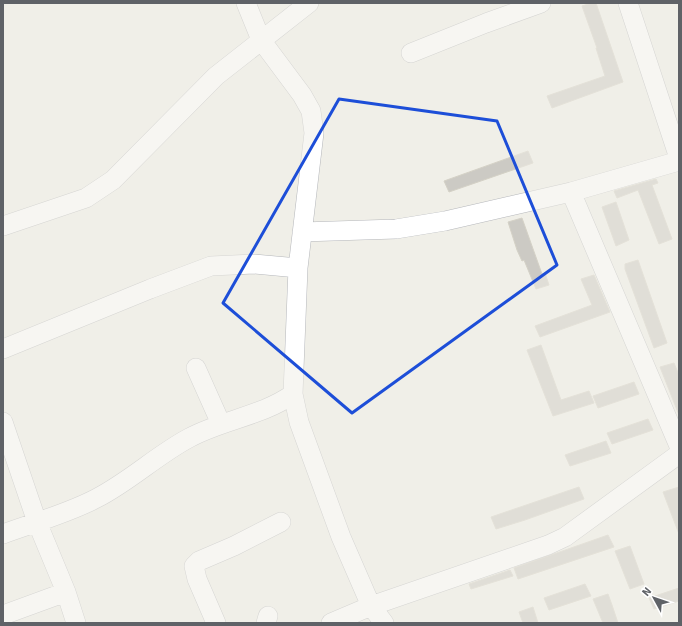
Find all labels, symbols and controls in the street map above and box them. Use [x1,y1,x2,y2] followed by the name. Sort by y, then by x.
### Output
[634,578,674,618] north arrow
[639,585,654,599] text: N

